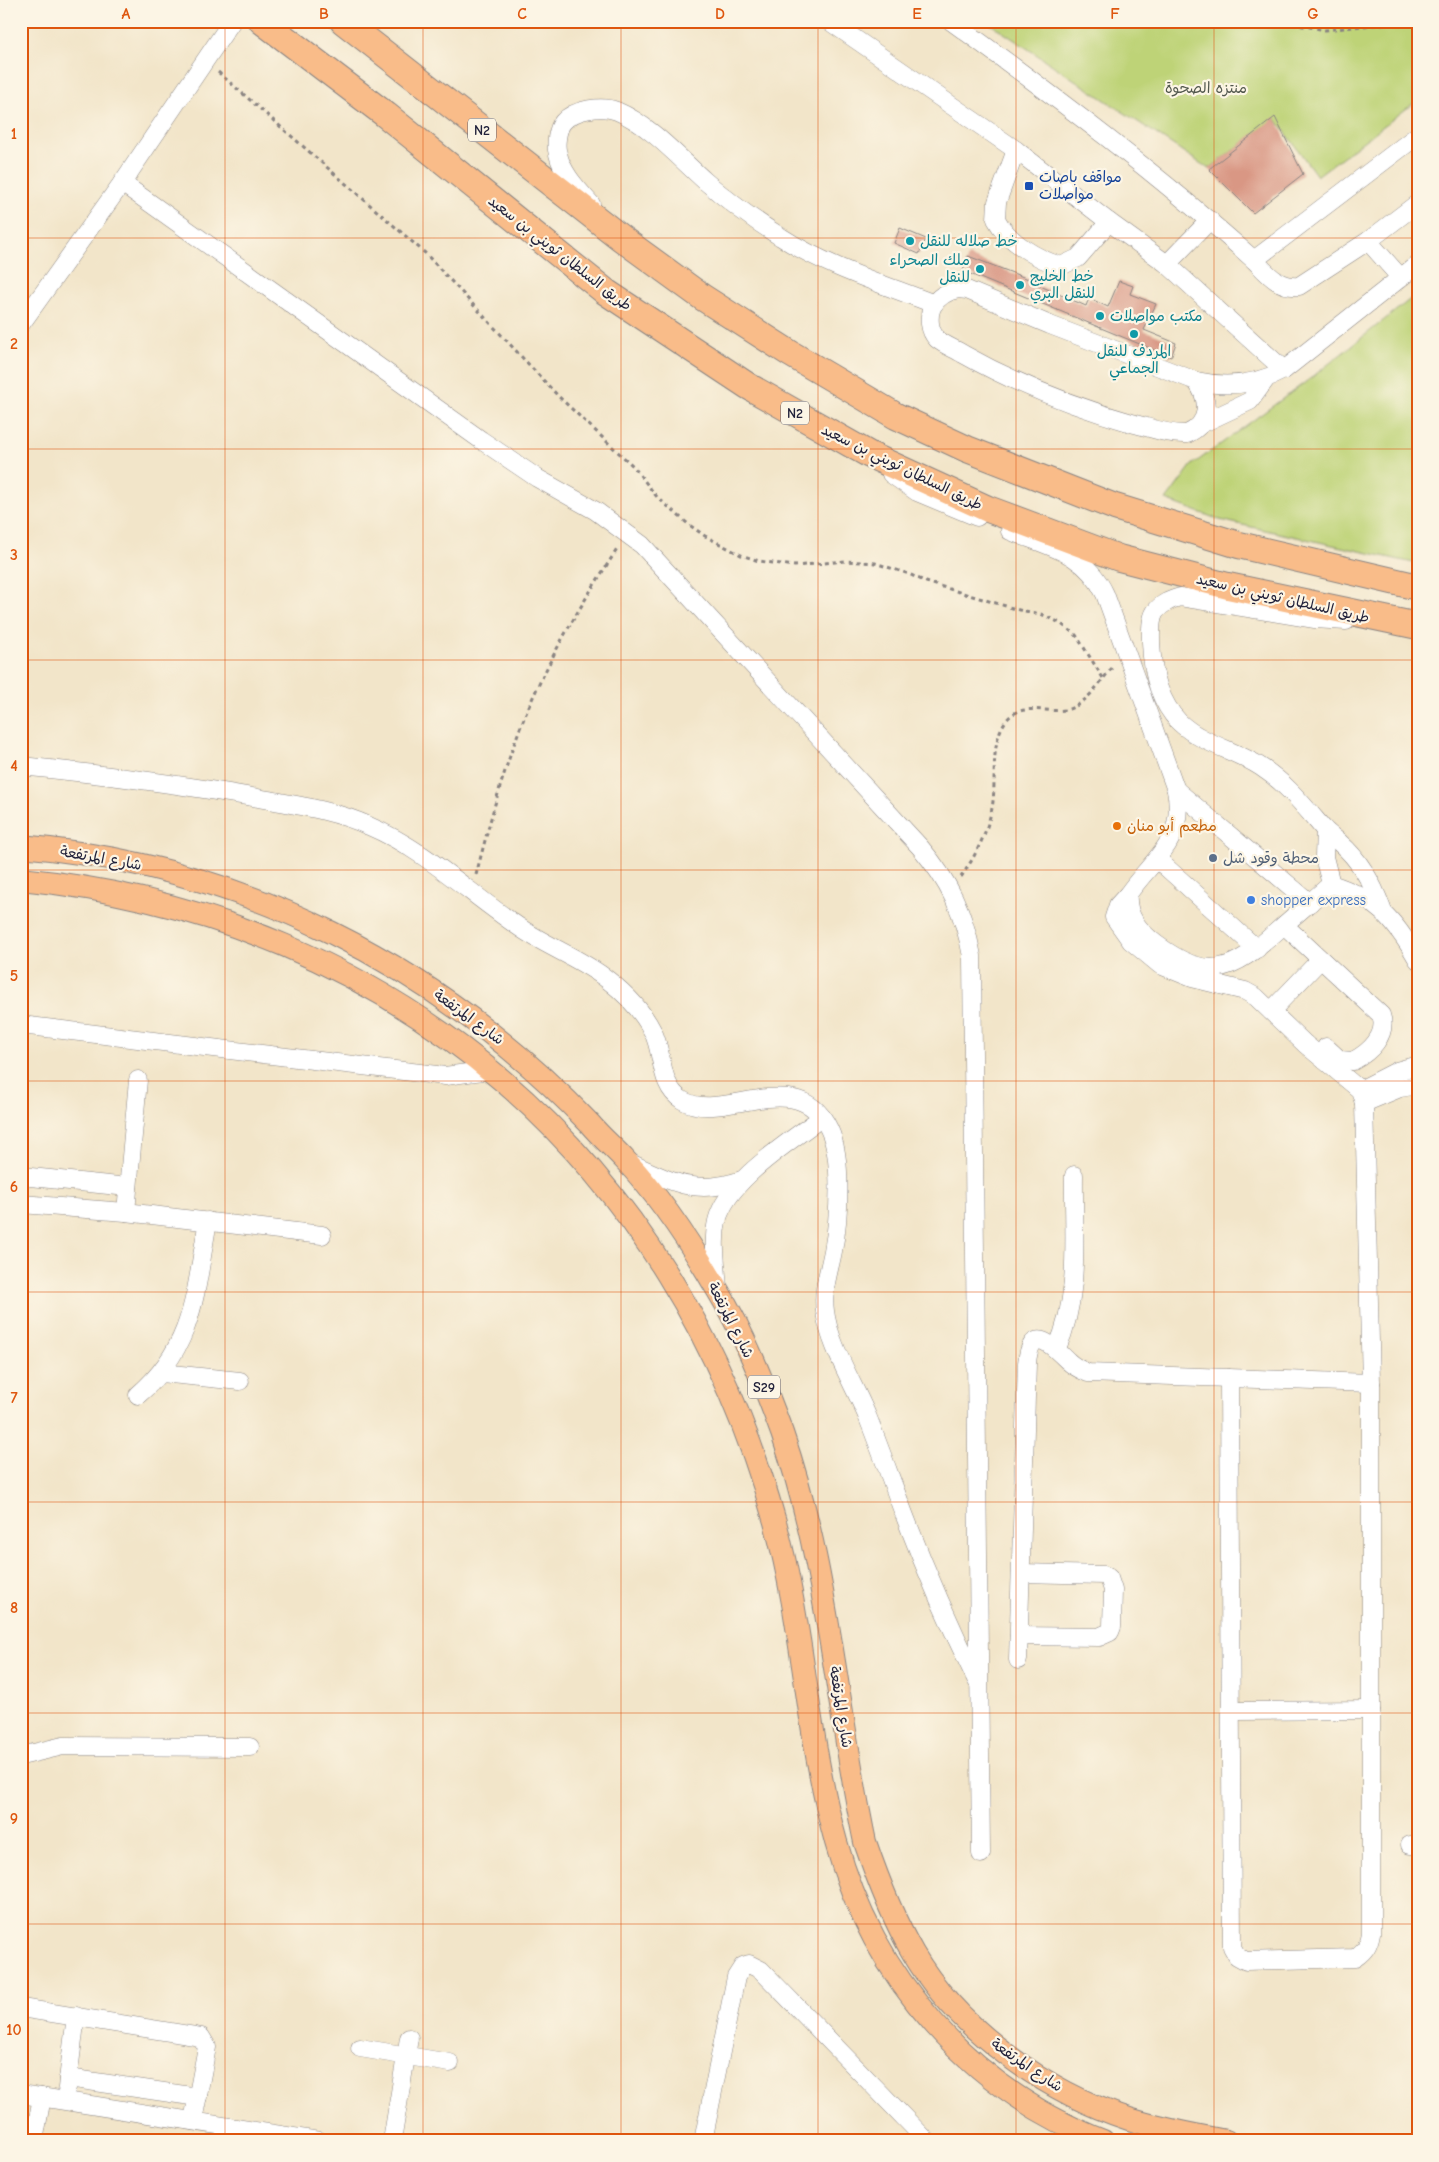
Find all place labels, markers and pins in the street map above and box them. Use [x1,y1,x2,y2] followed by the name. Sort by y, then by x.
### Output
[1039,168,1122,203] place label: مواقف باصات مواصلات
[1023,180,1035,192] marker: مواقف باصات مواصلات
[920,232,1018,250] place label: خط صلاله للنقل
[904,235,916,247] marker: خط صلاله للنقل
[889,251,970,286] place label: ملك الصحراء للنقل
[974,263,986,275] marker: ملك الصحراء للنقل
[1030,267,1095,304] place label: خط الخليج للنقل البري
[1014,279,1026,291] marker: خط الخليج للنقل البري
[1110,307,1203,325] place label: مكتب مواصلات
[1094,310,1106,322] marker: مكتب مواصلات
[1128,328,1140,340] marker: المردف للنقل الجماعي
[1097,342,1171,381] place label: المردف للنقل الجماعي
[1127,817,1217,838] place label: مطعم أبو منان
[1111,820,1123,832] marker: مطعم أبو منان
[1223,849,1319,867] place label: محطة وقود شل
[1207,852,1219,864] marker: محطة وقود شل
[1261,891,1366,909] place label: shopper express
[1245,894,1257,906] marker: shopper express

